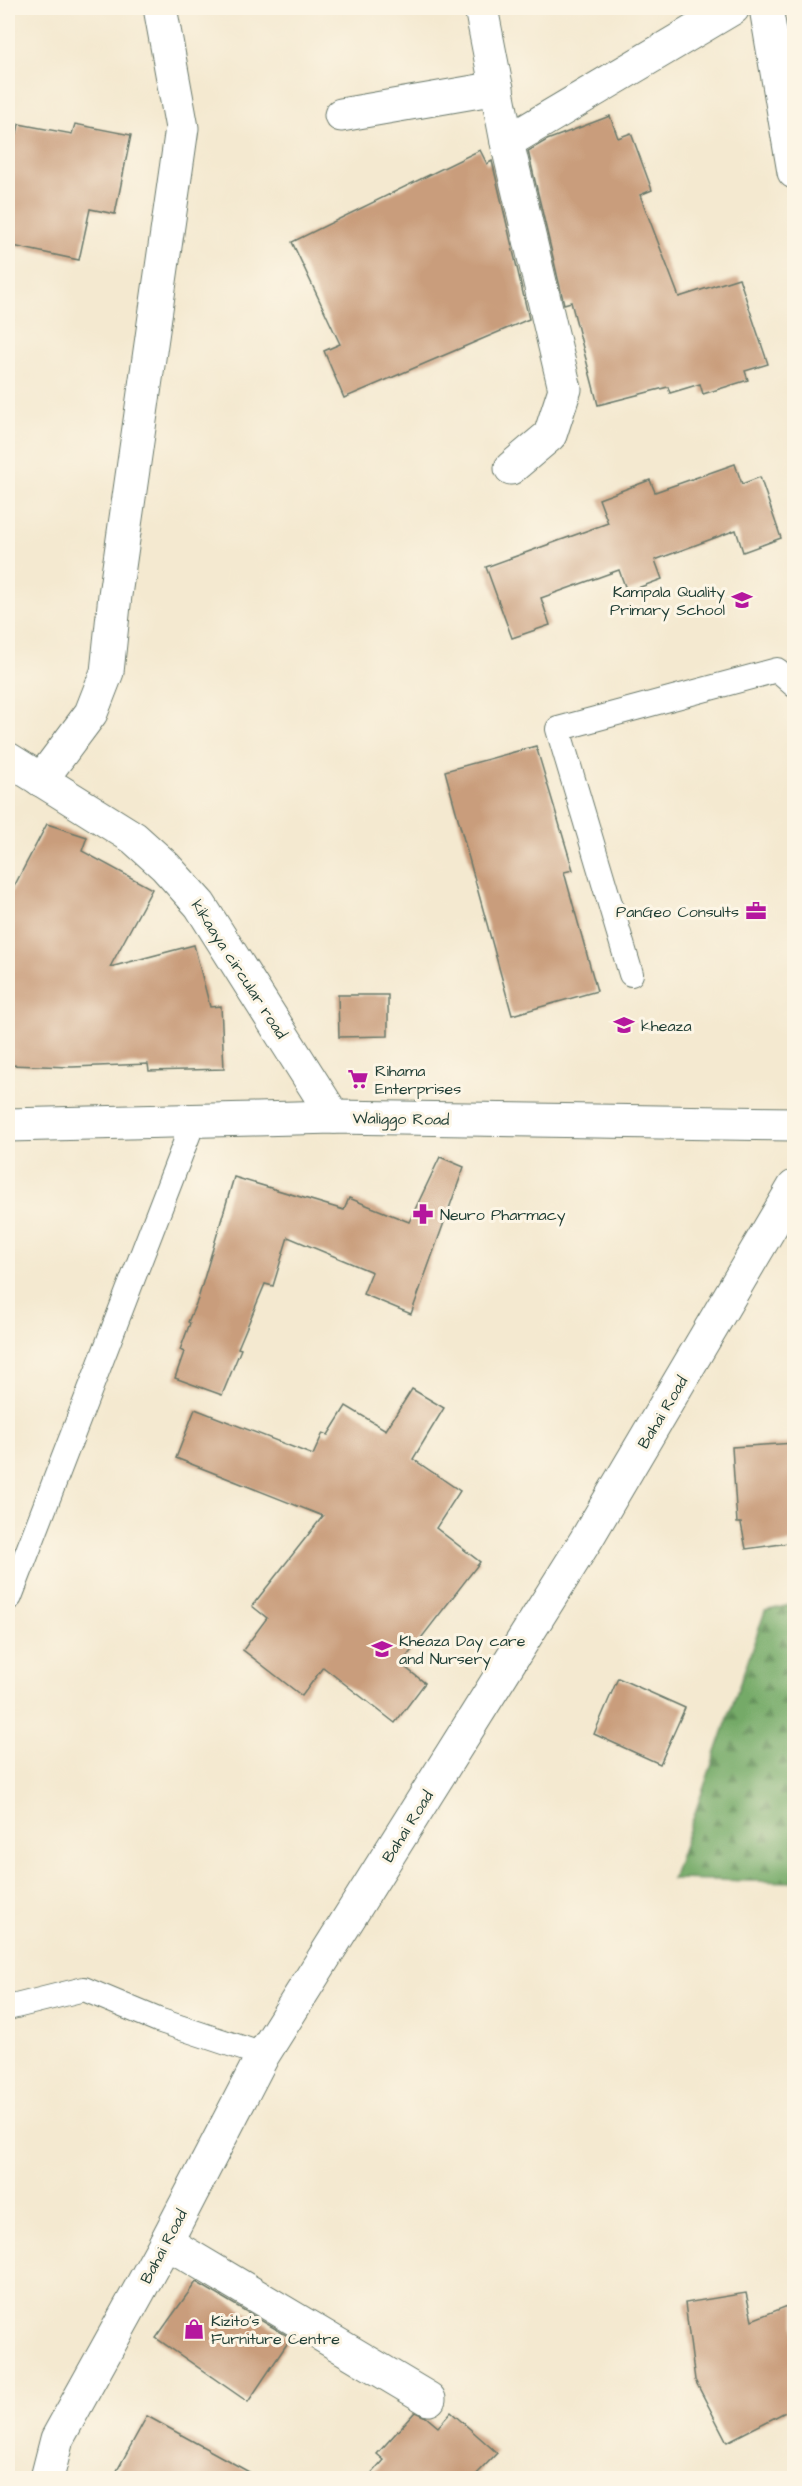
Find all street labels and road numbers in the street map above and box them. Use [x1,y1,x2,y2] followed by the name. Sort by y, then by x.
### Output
[185,896,292,1044] street label: kikaaya circular road
[352,1107,450,1132] street label: Waliggo Road
[633,1372,693,1453] street label: Bahai Road
[377,1786,439,1867] street label: Bahai Road
[135,2205,193,2287] street label: Bahai Road

